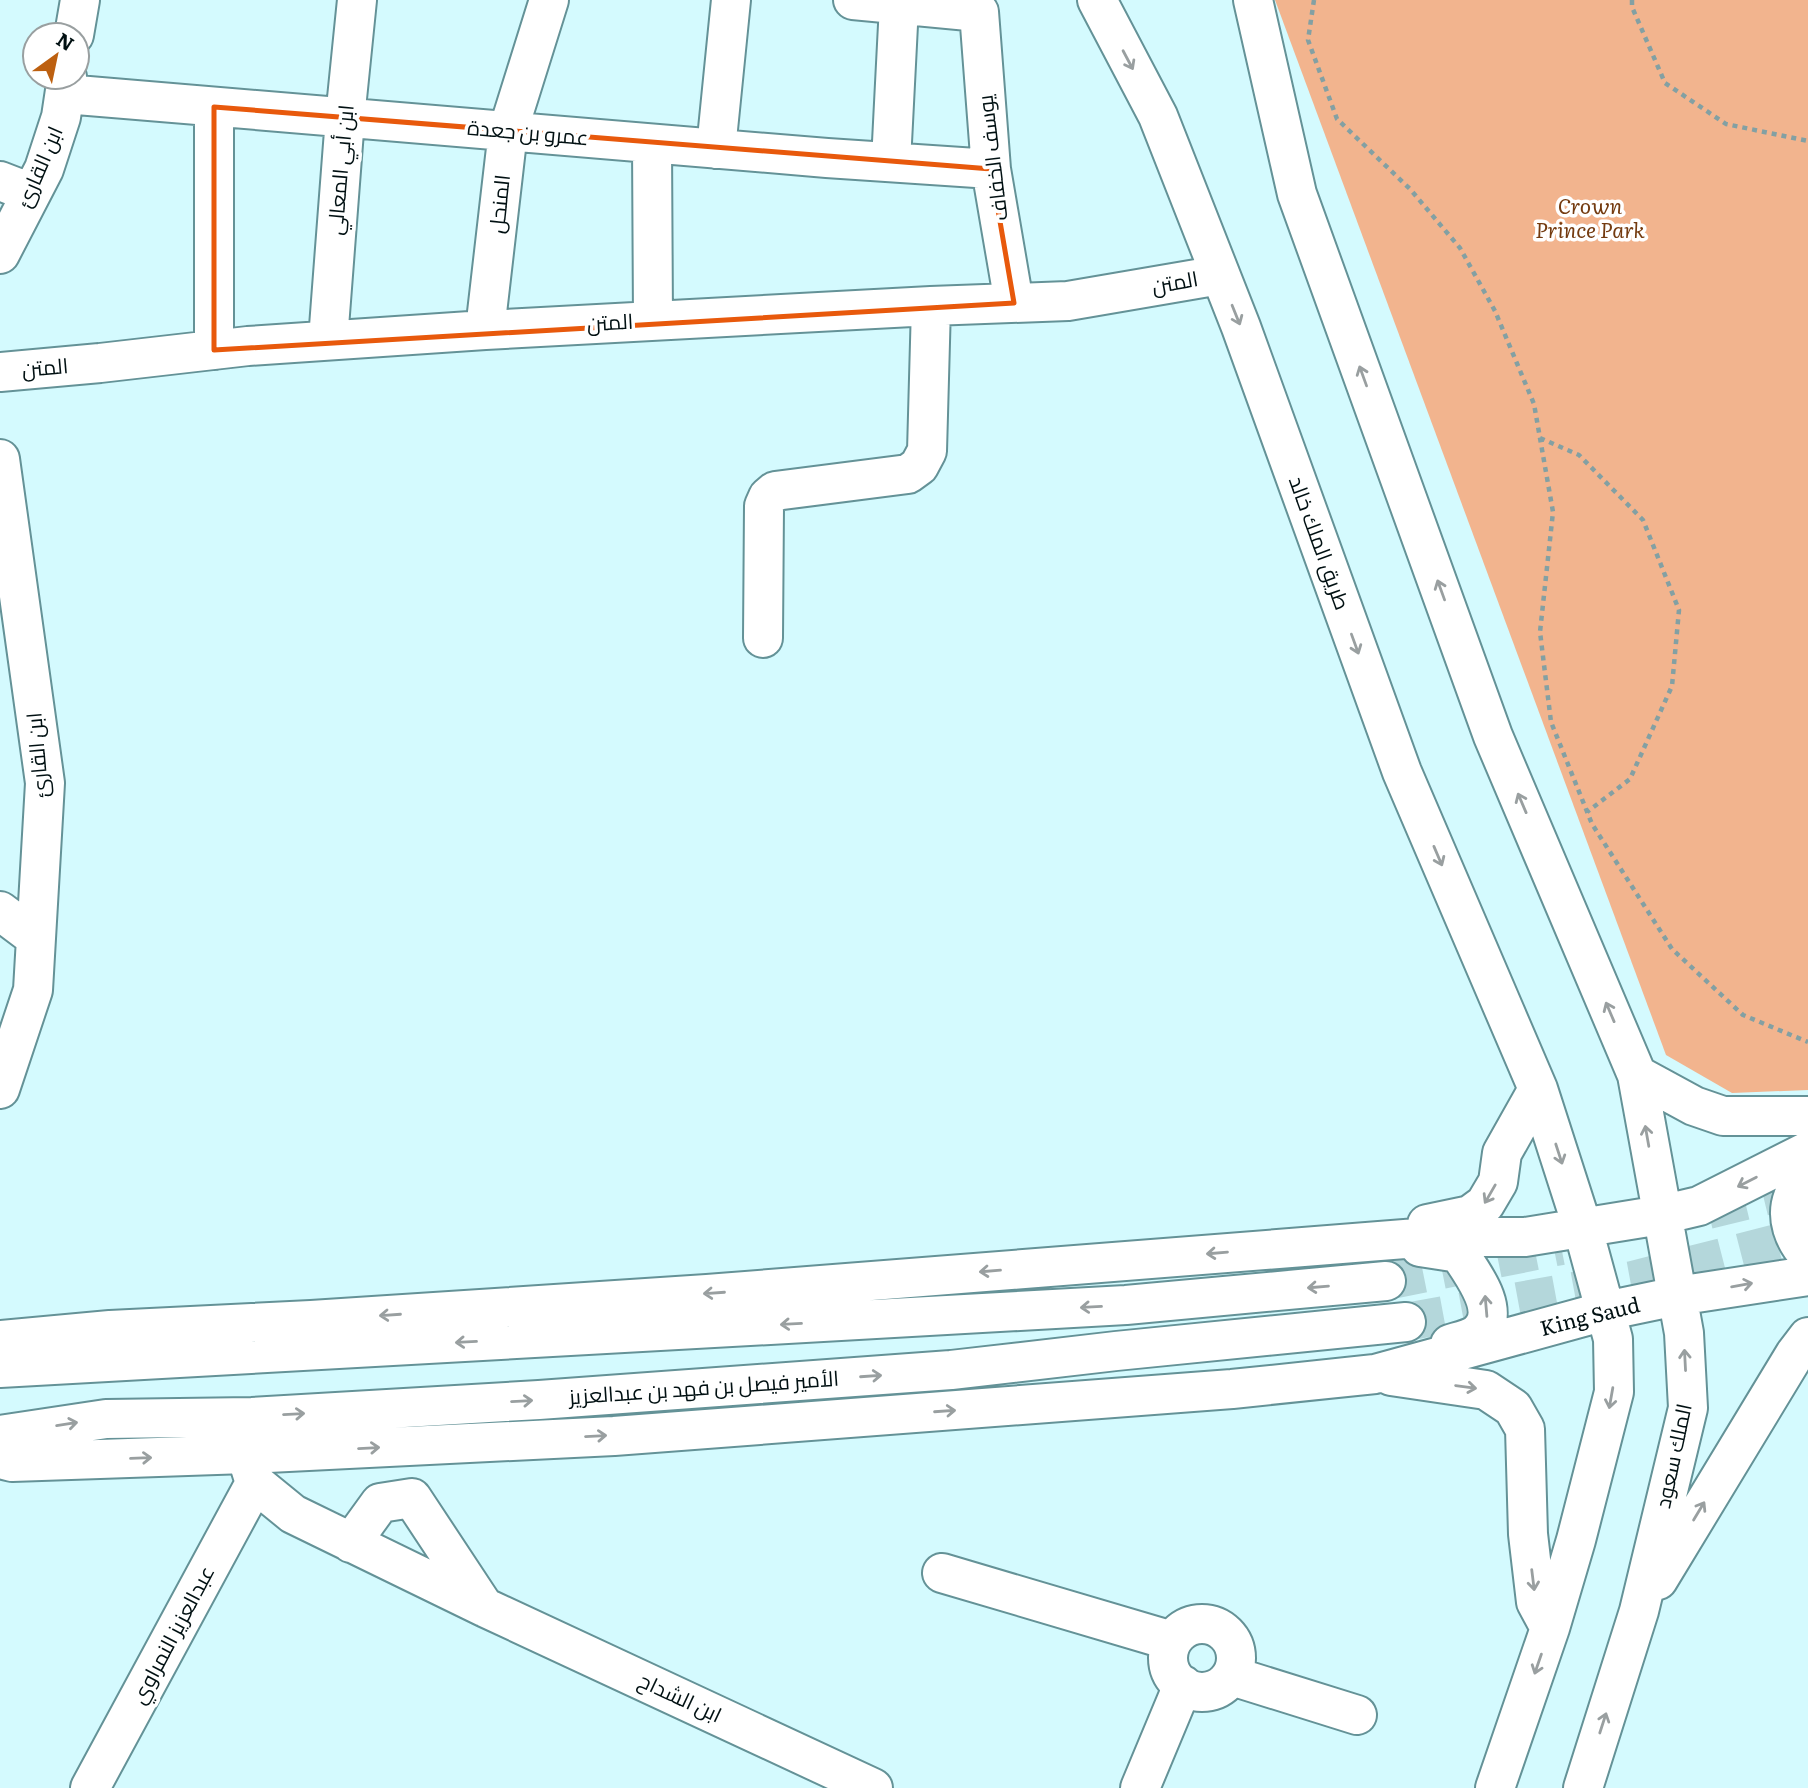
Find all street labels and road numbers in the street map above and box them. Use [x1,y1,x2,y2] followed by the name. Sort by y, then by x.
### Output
[967,93,1014,223] street label: يوسف الخفاف
[317,103,363,237] street label: ابن أبي المعالي
[466,110,590,151] street label: عمرو بن جعدة
[7,121,69,211] street label: ابن القارئ
[479,173,516,235] street label: المنحل
[1149,261,1200,300] street label: المتن
[586,304,634,337] street label: المتن
[20,348,69,383] street label: المتن
[1283,471,1360,613] street label: طريق الملك خالد
[16,711,55,799] street label: ابن القارئ
[1536,1287,1643,1342] street label: King Saud
[567,1361,840,1410] street label: الأمير فيصل بن فهد بن عبدالعزيز
[1645,1400,1698,1511] street label: الملك سعود
[121,1559,223,1710] street label: عبدالعزيز النمراوي
[634,1663,728,1729] street label: ابن الشداح

